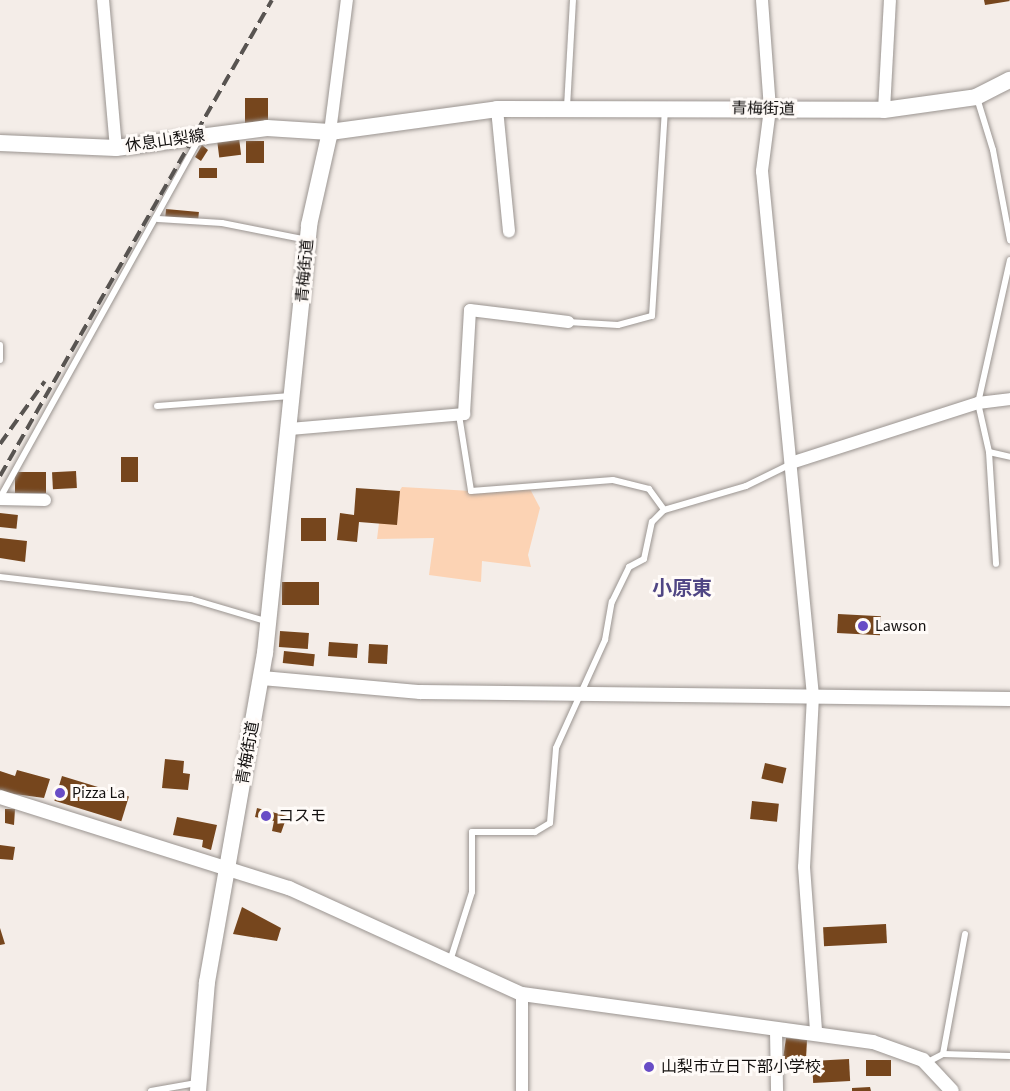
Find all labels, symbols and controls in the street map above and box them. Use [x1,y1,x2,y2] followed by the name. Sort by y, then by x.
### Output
[731,99,795,119] street label: 青梅街道
[124,126,206,156] street label: 休息山梨線
[293,238,317,304] street label: 青梅街道
[652,577,712,601] district label: 小原東
[875,616,926,636] place label: Lawson
[856,619,870,633] marker: Lawson
[233,720,263,786] street label: 青梅街道
[72,783,125,803] place label: Pizza La
[53,786,67,800] marker: Pizza La
[278,806,326,826] place label: コスモ
[259,809,273,823] marker: コスモ
[661,1057,821,1077] place label: 山梨市立日下部小学校
[642,1060,656,1074] marker: 山梨市立日下部小学校

